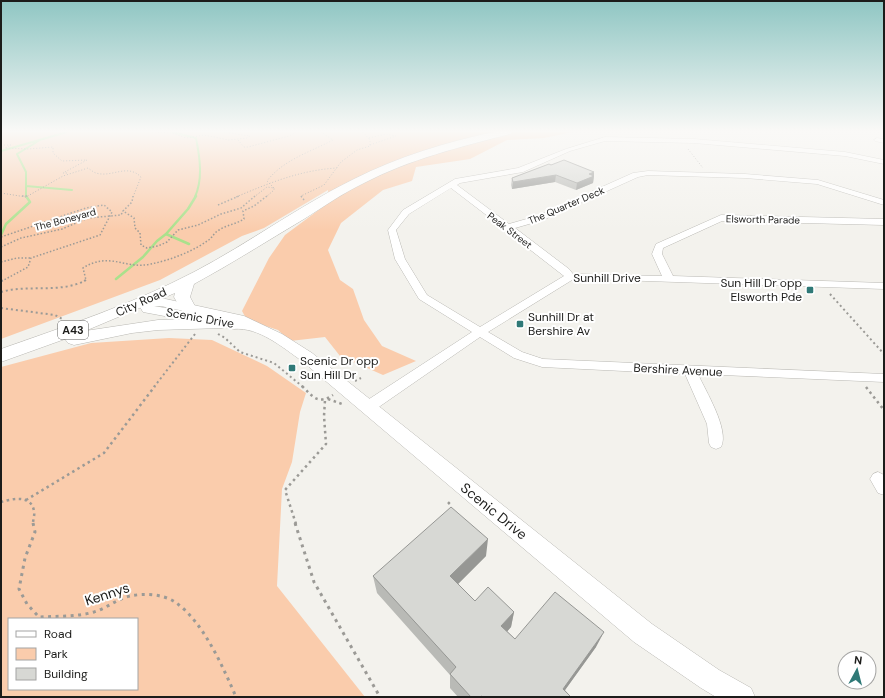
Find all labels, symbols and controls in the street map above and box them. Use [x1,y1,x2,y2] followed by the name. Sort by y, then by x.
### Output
[526,184,606,227] street label: The Quarter Deck
[33,205,97,234] street label: The Boneyard
[485,209,535,251] street label: Peak Street
[726,212,801,227] street label: Elsworth Parade
[573,270,641,286] street label: Sunhill Drive
[720,275,802,305] place label: Sun Hill Dr opp Elsworth Pde
[113,284,169,320] street label: City Road
[805,285,815,295] marker: Sun Hill Dr opp Elsworth Pde
[165,304,235,332] street label: Scenic Drive
[528,309,594,339] place label: Sunhill Dr at Bershire Av
[515,319,525,329] marker: Sunhill Dr at Bershire Av
[58,321,88,339] road number: A43
[300,353,379,383] place label: Scenic Dr opp Sun Hill Dr
[633,360,723,380] street label: Bershire Avenue
[287,363,297,373] marker: Scenic Dr opp Sun Hill Dr
[457,479,531,543] street label: Scenic Drive
[82,578,132,610] street label: Kennys
[8,618,138,690] legend
[44,626,72,642] text: Road
[44,646,68,662] text: Park
[837,650,877,690] north arrow
[853,653,863,668] text: N
[44,666,88,682] text: Building

